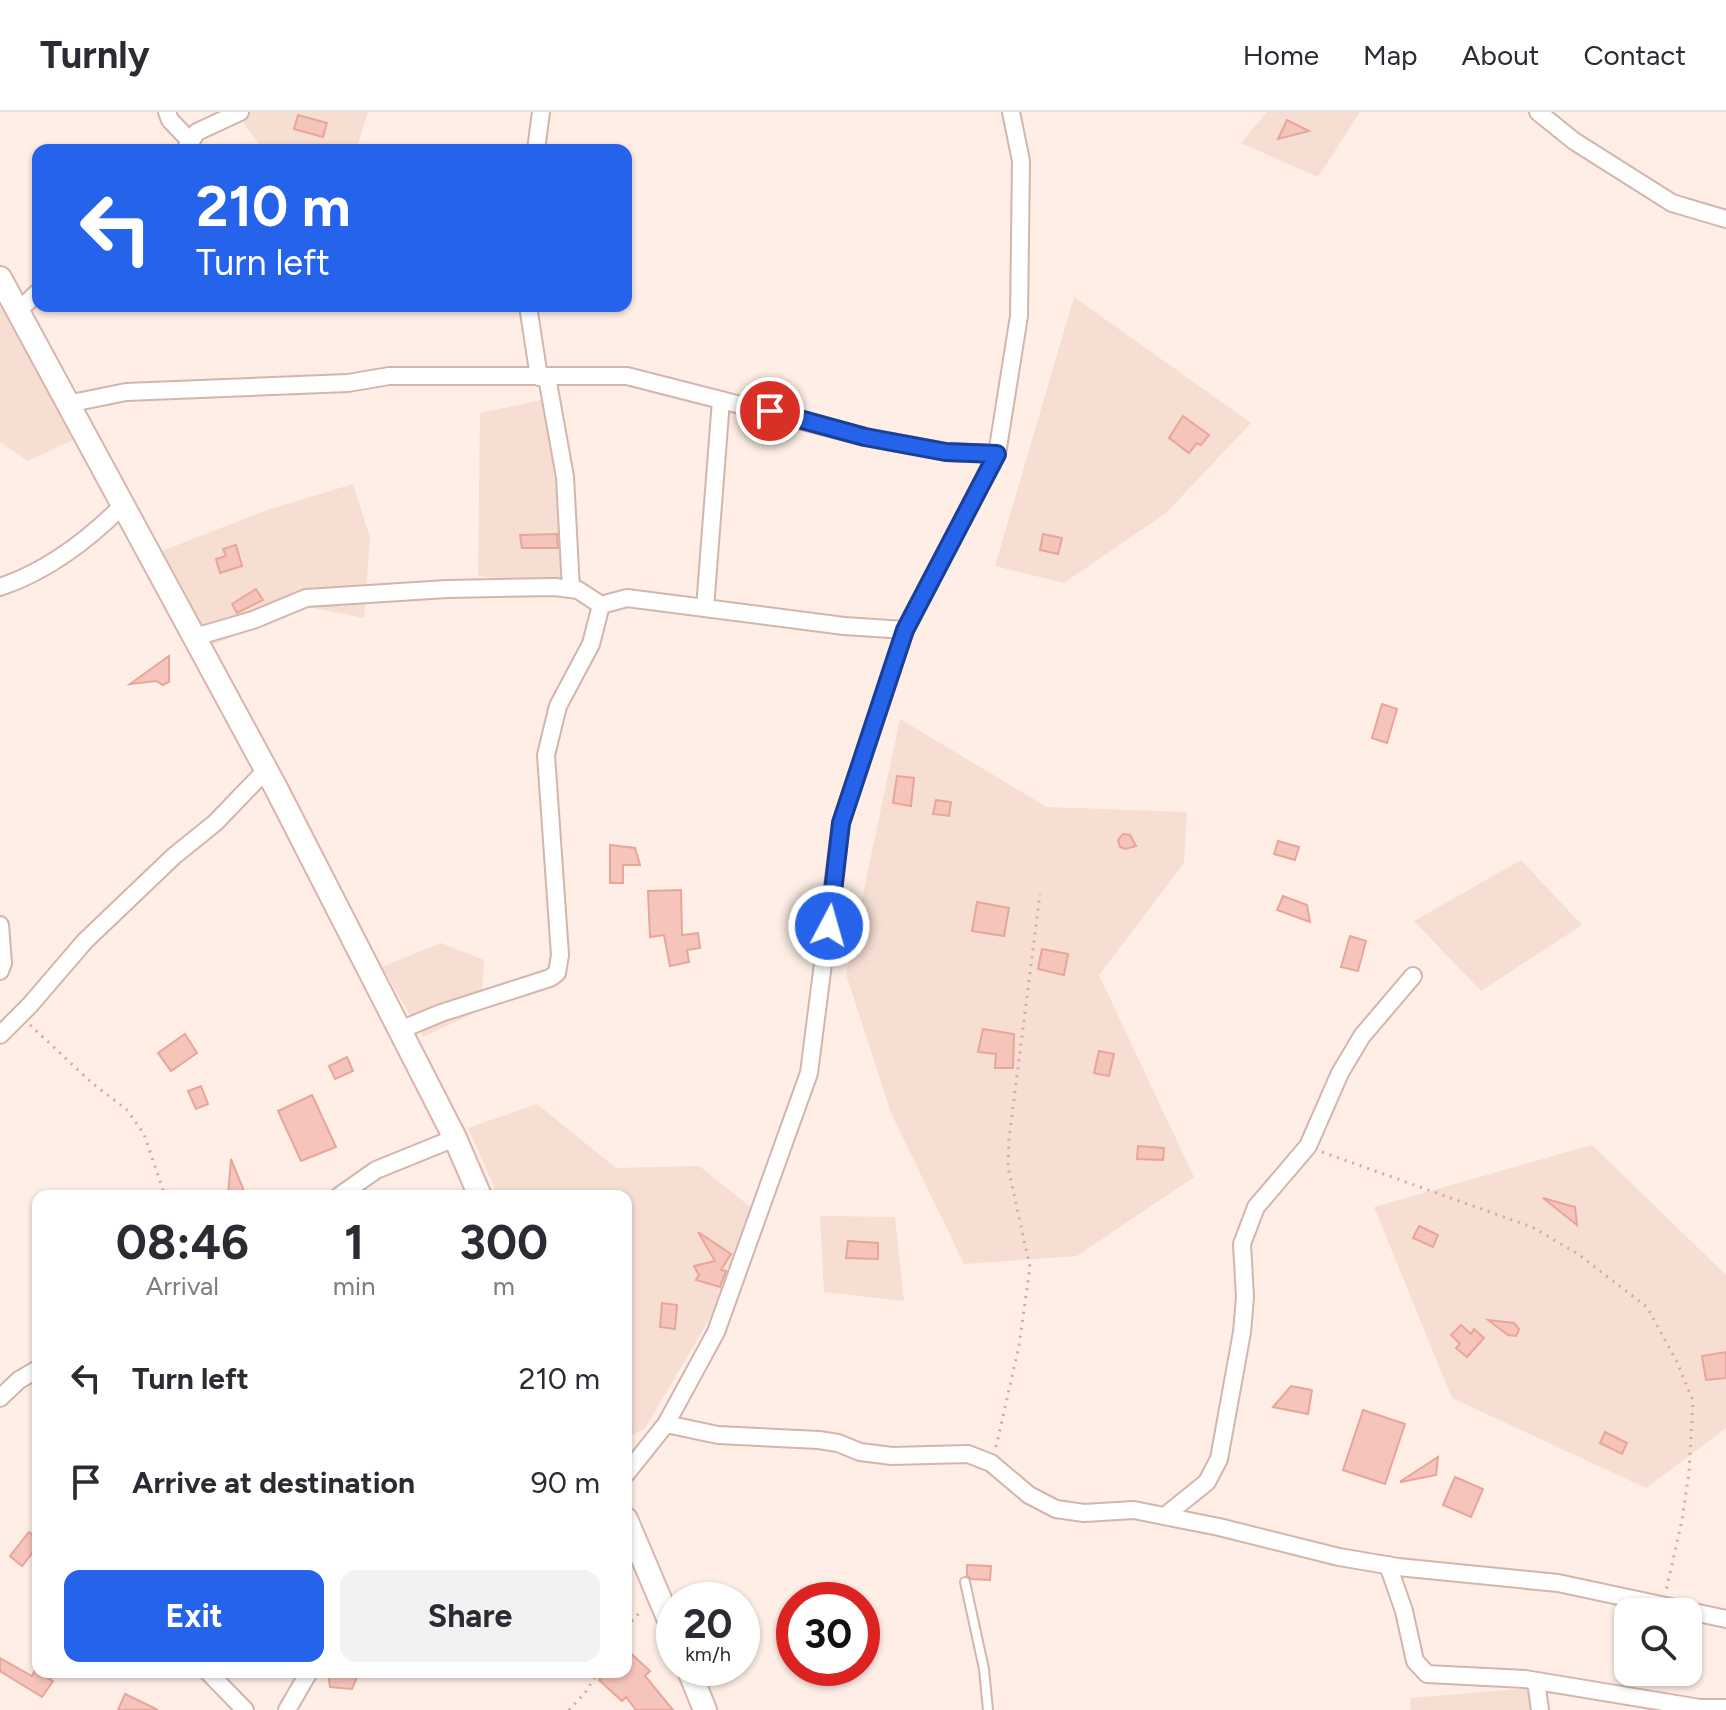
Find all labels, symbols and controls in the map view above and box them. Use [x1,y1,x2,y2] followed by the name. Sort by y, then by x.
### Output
[40,32,150,78] text: Turnly
[1243,38,1319,72] text: Home
[1363,38,1418,72] text: Map
[1462,38,1539,72] text: About
[1583,38,1686,72] text: Contact
[196,173,351,240] text: 210 m
[64,176,168,280] icon: left
[196,241,330,284] text: Turn left
[736,377,804,445] pin
[748,389,792,433] icon: arrive
[787,884,871,968] position arrow
[116,1213,249,1271] text: 08:46
[344,1213,364,1271] text: 1
[459,1213,548,1271] text: 300
[146,1270,219,1302] text: Arrival
[333,1270,375,1302] text: min
[493,1270,515,1302] text: m
[64,1356,108,1400] icon: left
[132,1360,249,1397] text: Turn left
[519,1360,600,1397] text: 210 m
[64,1460,108,1504] icon: arrive
[132,1464,415,1501] text: Arrive at destination
[531,1464,600,1501] text: 90 m
[64,1570,324,1662] button: Exit
[340,1570,600,1662] button: Share
[776,1582,880,1686] speed limit sign: 30
[1614,1598,1702,1686] map controls
[1614,1598,1702,1686] button: search
[683,1600,733,1648] text: 20
[685,1642,731,1666] text: km/h

